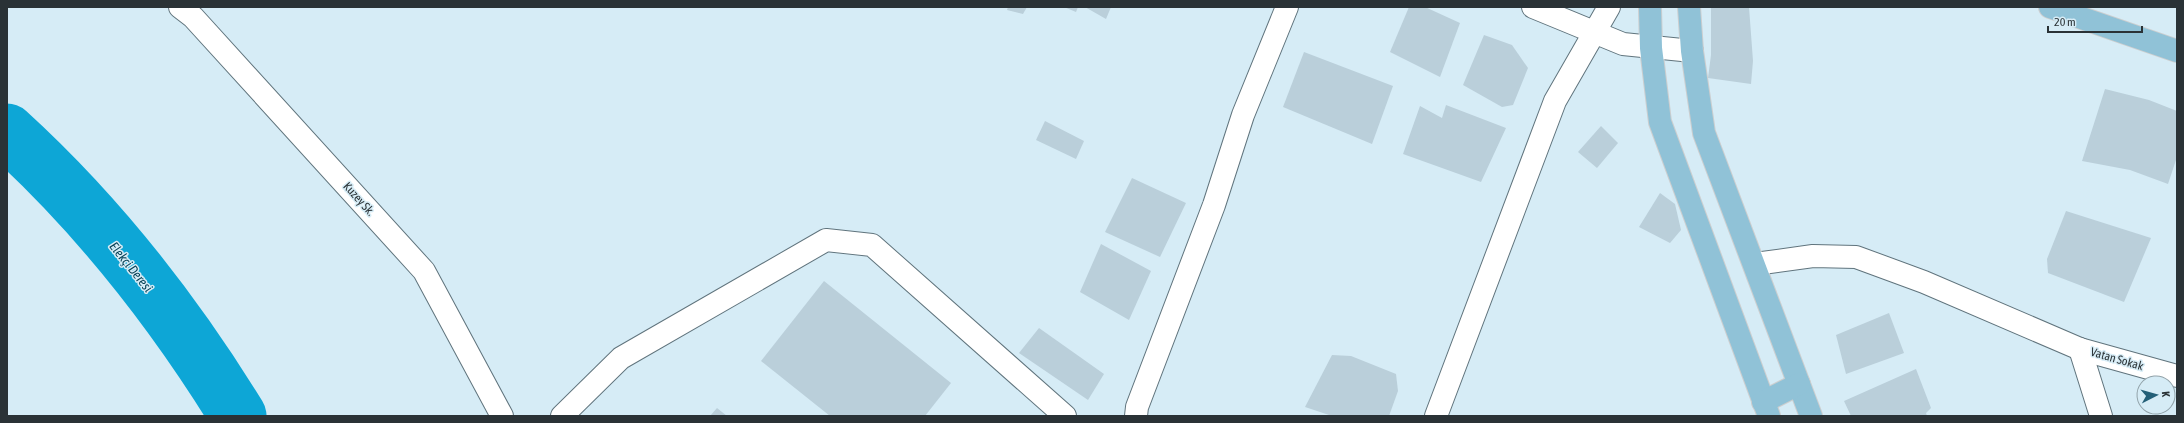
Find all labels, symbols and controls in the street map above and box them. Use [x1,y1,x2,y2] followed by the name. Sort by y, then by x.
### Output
[2048,8,2142,34] scale bar
[2054,15,2076,29] text: 20 m
[340,179,378,219] street label: Kuzey Sk.
[106,239,156,295] water label: Elekçi Deresi
[2089,345,2146,373] street label: Vatan Sokak
[2136,375,2176,415] north arrow
[2160,391,2172,398] text: K

